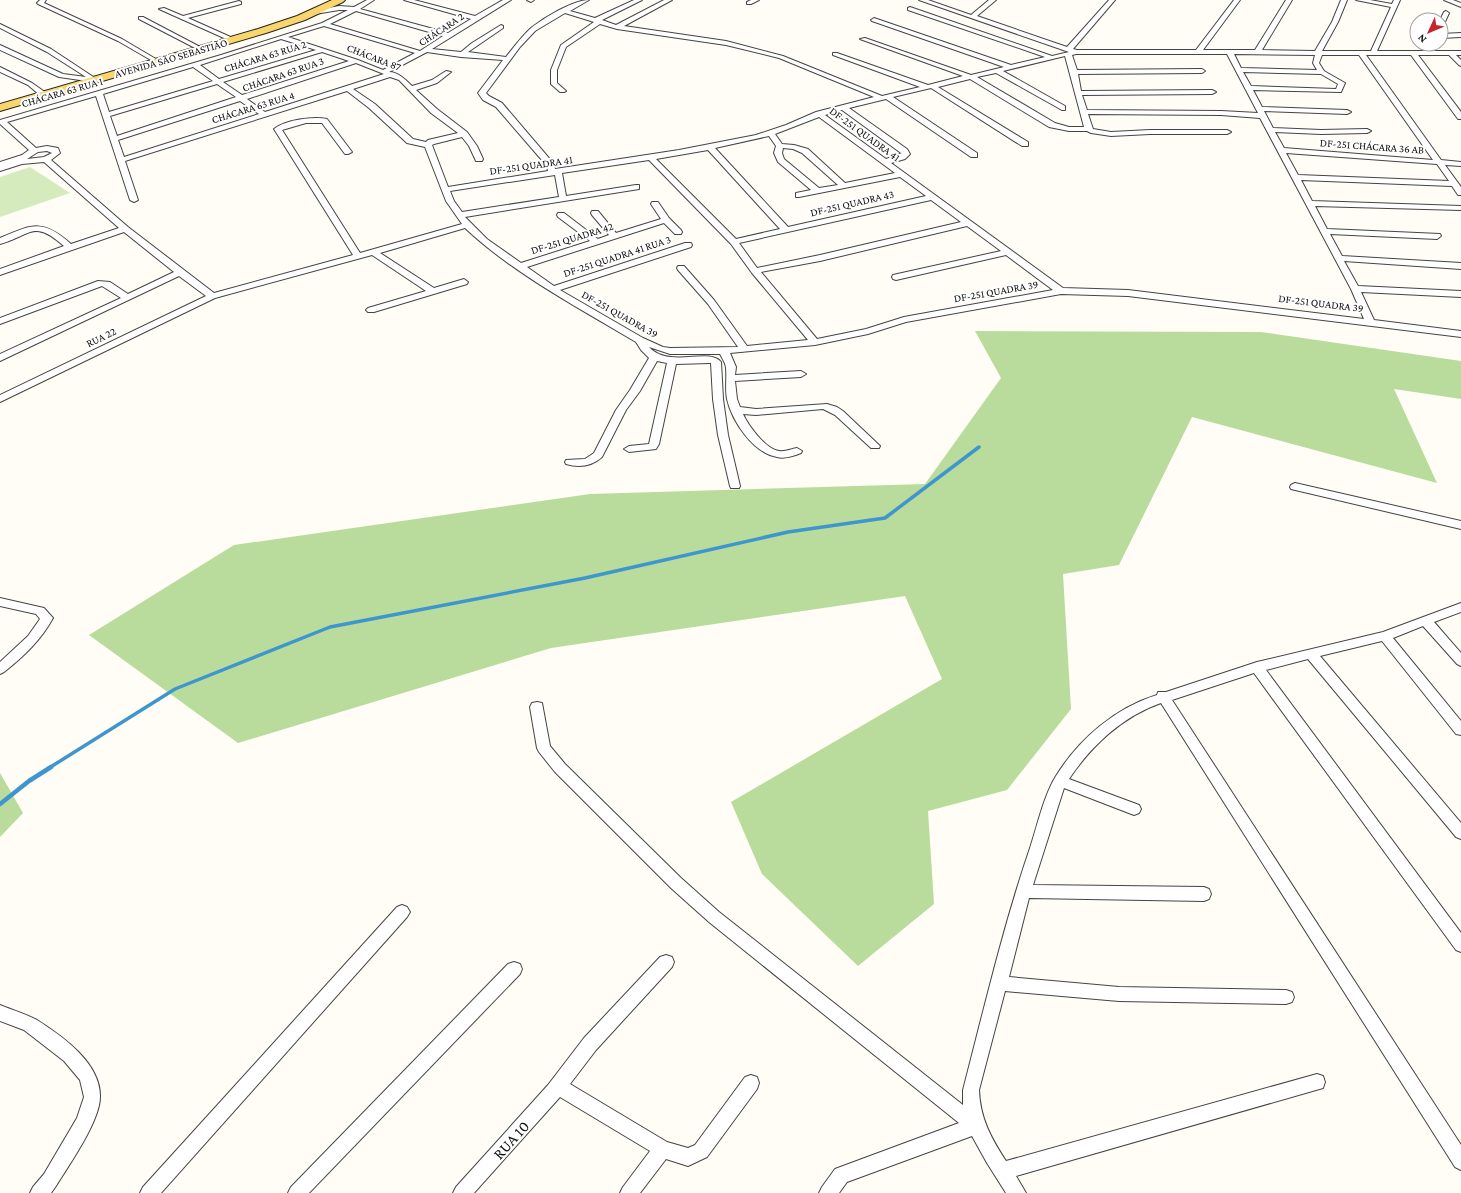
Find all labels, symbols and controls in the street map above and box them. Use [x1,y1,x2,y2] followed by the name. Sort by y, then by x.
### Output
[416,10,466,48] street label: CHÁCARA 2
[1409,12,1449,52] north arrow
[1415,32,1429,46] text: N
[113,36,229,80] street label: AVENIDA SÃO SEBASTIÃO
[222,38,308,74] street label: CHÁCARA 63 RUA 2
[345,41,403,73] street label: CHÁCARA 87
[241,54,325,94] street label: CHÁCARA 63 RUA 3
[20,75,104,109] street label: CHÁCARA 63 RUA 1
[210,89,296,125] street label: CHÁCARA 63 RUA 4
[828,104,903,164] street label: DF-251 QUADRA 41
[1319,136,1425,156] street label: DF-251 CHÁCARA 36 AB
[489,153,574,177] street label: DF-251 QUADRA 41
[809,188,895,218] street label: DF-251 QUADRA 43
[529,220,615,256] street label: DF-251 QUADRA 42
[562,233,672,279] street label: DF-251 QUADRA 41 RUA 3
[953,278,1039,304] street label: DF-251 QUADRA 39
[580,288,660,340] street label: DF-251 QUADRA 39
[1278,292,1364,314] street label: DF-251 QUADRA 39
[84,325,118,349] street label: RUA 22
[490,1118,532,1162] street label: RUA 10

